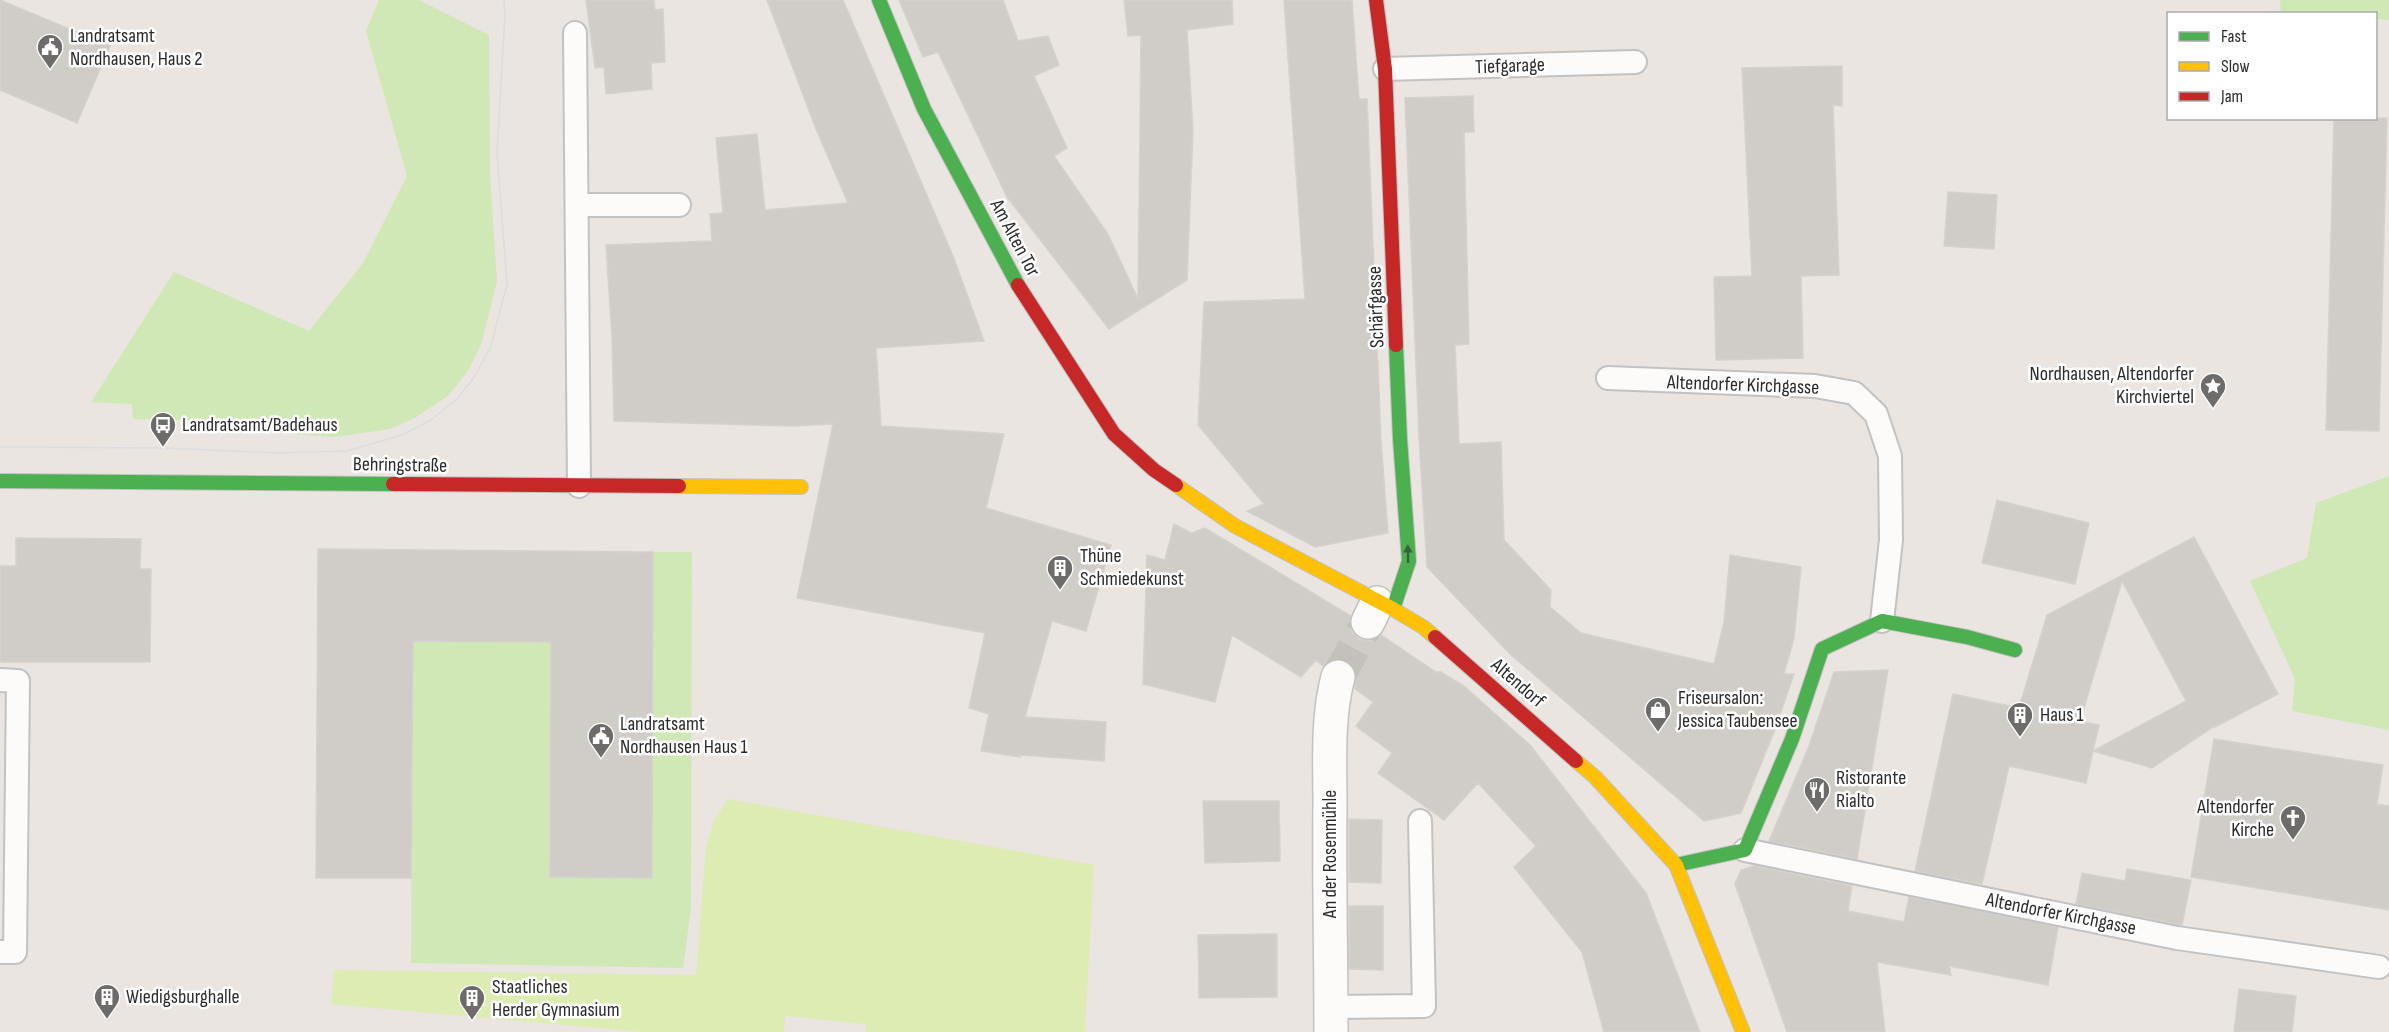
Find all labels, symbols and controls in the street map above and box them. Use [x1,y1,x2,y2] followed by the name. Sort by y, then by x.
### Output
[2167,12,2377,120] legend
[70,24,202,71] place label: Landratsamt Nordhausen, Haus 2
[2221,26,2247,47] text: Fast
[35,32,65,70] public building icon: Landratsamt Nordhausen, Haus 2
[1475,53,1545,79] street label: Tiefgarage
[2221,56,2250,77] text: Slow
[2220,86,2243,107] text: Jam
[984,194,1045,281] street label: Am Alten Tor
[1363,266,1389,348] street label: Schärfgasse
[2030,362,2194,409] place label: Nordhausen, Altendorfer Kirchviertel
[1665,370,1820,400] street label: Altendorfer Kirchgasse
[2198,371,2228,409] place icon: Nordhausen, Altendorfer Kirchviertel
[148,410,178,448] bus stop icon: Landratsamt/Badehaus
[182,413,338,437] place label: Landratsamt/Badehaus
[353,452,447,478] street label: Behringstraße
[1080,544,1184,591] place label: Thüne Schmiedekunst
[1403,544,1413,563] one-way arrow
[1045,553,1075,591] building icon: Thüne Schmiedekunst
[1485,652,1550,713] street label: Altendorf
[1677,686,1798,733] place label: Friseursalon: Jessica Taubensee
[1643,695,1673,733] shop icon: Friseursalon: Jessica Taubensee
[2005,700,2035,738] building icon: Haus 1
[2040,703,2084,727] place label: Haus 1
[620,712,747,759] place label: Landratsamt Nordhausen Haus 1
[586,721,616,759] public building icon: Landratsamt Nordhausen Haus 1
[1836,766,1906,813] place label: Ristorante Rialto
[1802,775,1832,813] restaurant icon: Ristorante Rialto
[1318,790,1342,919] street label: An der Rosenmühle
[2196,795,2274,842] place label: Altendorfer Kirche
[2278,803,2308,841] church icon: Altendorfer Kirche
[1983,887,2138,940] street label: Altendorfer Kirchgasse
[492,975,620,1022] place label: Staatliches Herder Gymnasium
[92,982,122,1020] building icon: Wiedigsburghalle
[457,983,487,1021] building icon: Staatliches Herder Gymnasium
[126,985,240,1009] place label: Wiedigsburghalle

